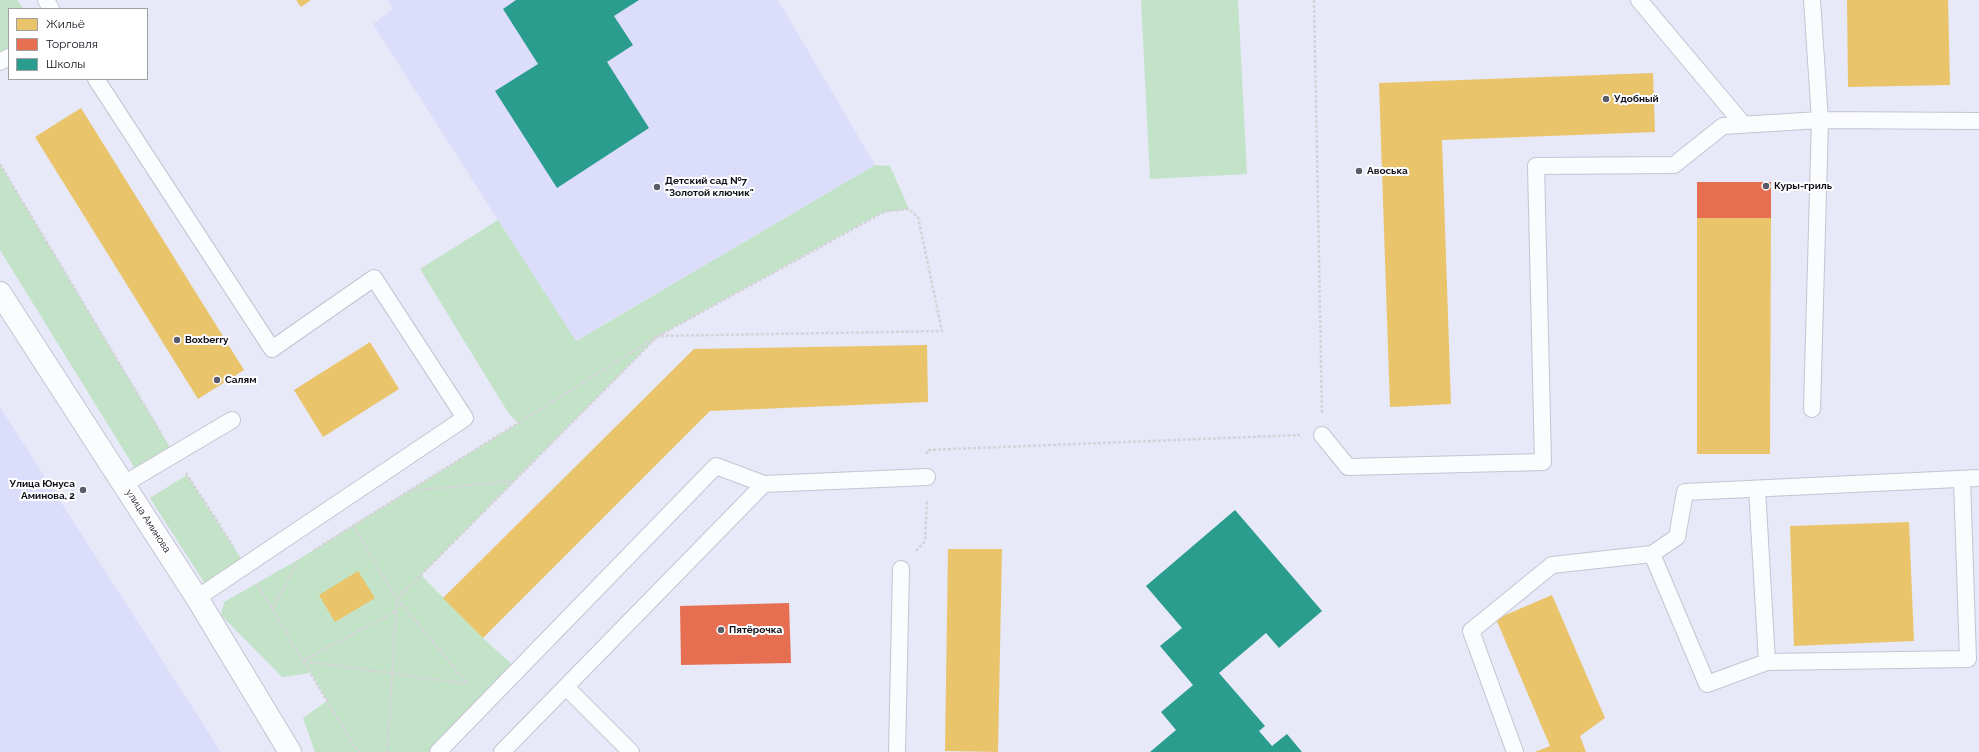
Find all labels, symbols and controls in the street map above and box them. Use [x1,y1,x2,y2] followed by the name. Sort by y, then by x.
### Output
[8,8,148,80] legend
[46,17,85,31] text: Жильё
[46,37,98,51] text: Торговля
[46,57,85,71] text: Школы
[1614,93,1659,105] place label: Удобный
[1601,94,1611,104] marker: Удобный
[1367,165,1408,177] place label: Авоська
[1354,166,1364,176] marker: Авоська
[665,175,754,198] place label: Детский сад №7 "Золотой ключик"
[1774,180,1832,192] place label: Куры-гриль
[1761,181,1771,191] marker: Куры-гриль
[652,182,662,192] marker: Детский сад №7 "Золотой ключик"
[185,334,229,346] place label: Boxberry
[172,335,182,345] marker: Boxberry
[225,374,256,386] place label: Салям
[212,375,222,385] marker: Салям
[10,478,75,502] place label: Улица Юнуса Аминова, 2
[78,485,88,495] marker: Улица Юнуса Аминова, 2
[123,487,173,555] street label: улица Аминова
[729,624,782,636] place label: Пятёрочка
[716,625,726,635] marker: Пятёрочка

